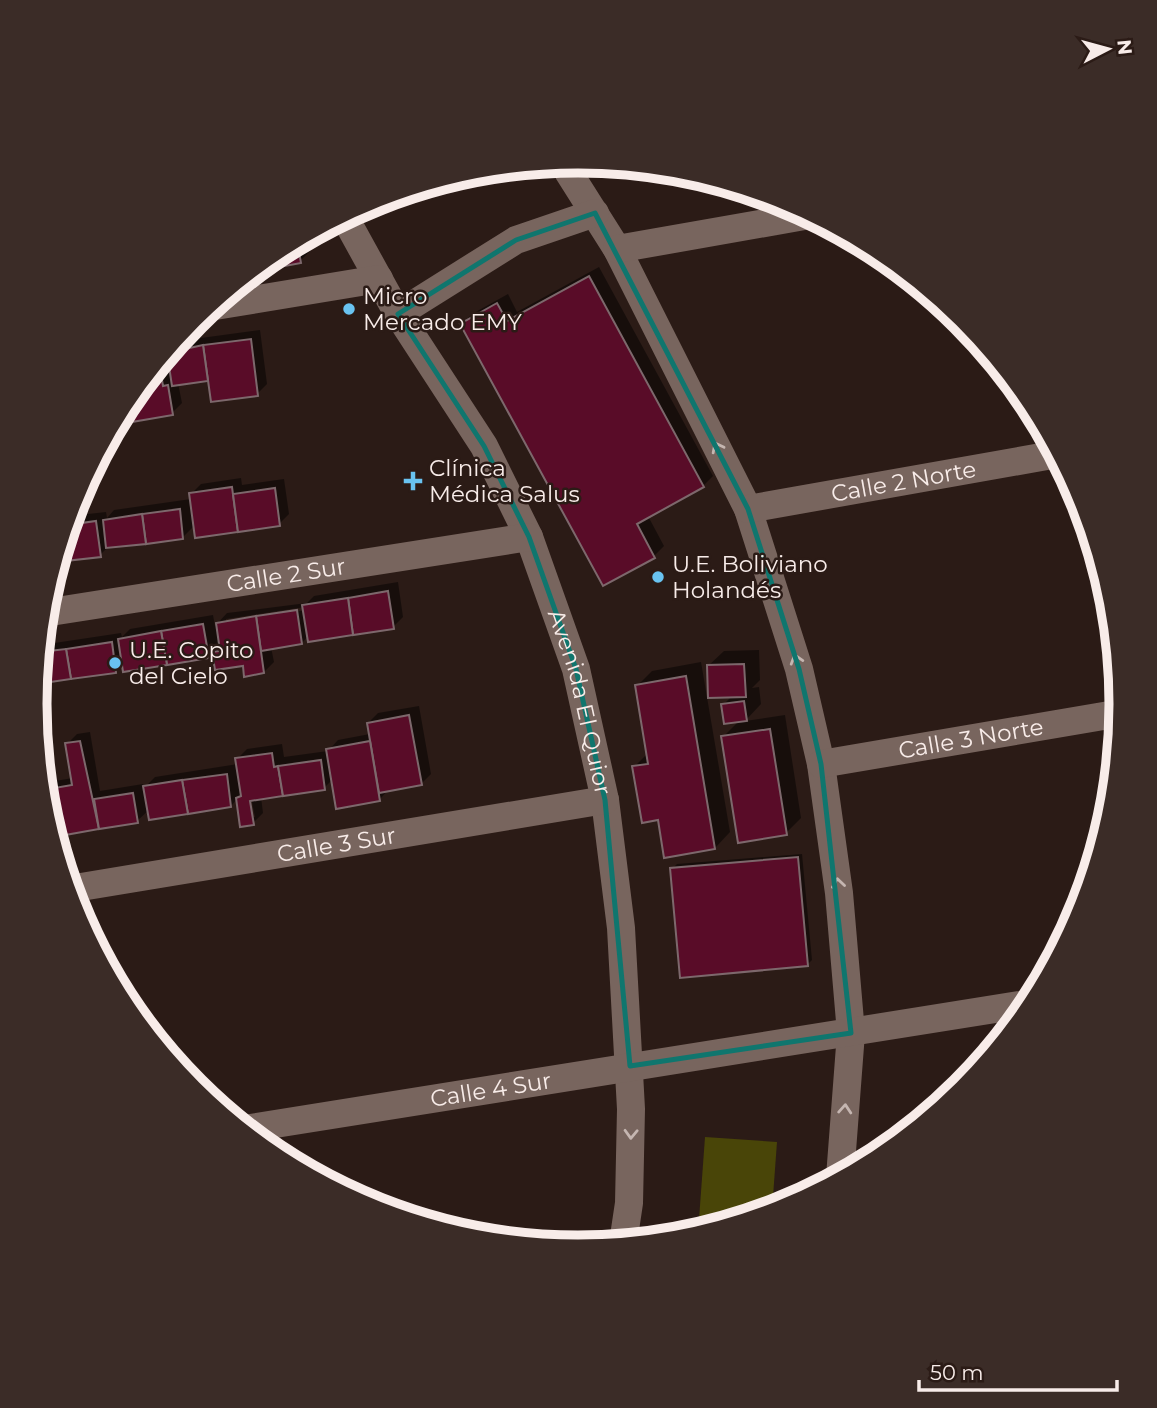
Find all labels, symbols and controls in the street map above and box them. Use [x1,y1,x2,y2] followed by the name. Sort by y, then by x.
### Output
[1073,14,1143,84] north arrow
[1112,38,1137,56] text: N
[363,282,522,336] place label: Micro Mercado EMY
[341,301,357,317] marker: Micro Mercado EMY
[711,442,725,454] one-way arrow
[429,454,580,508] place label: Clínica Médica Salus
[829,455,978,508] street label: Calle 2 Norte
[403,471,423,491] marker: Clínica Médica Salus
[672,550,828,604] place label: U.E. Boliviano Holandés
[225,552,347,598] street label: Calle 2 Sur
[650,569,666,585] marker: U.E. Boliviano Holandés
[542,605,617,797] street label: Avenida El Quior
[129,636,254,690] place label: U.E. Copito del Cielo
[789,654,804,666] one-way arrow
[107,655,123,671] marker: U.E. Copito del Cielo
[896,712,1045,765] street label: Calle 3 Norte
[275,821,398,868] street label: Calle 3 Sur
[831,877,846,888] one-way arrow
[428,1066,553,1113] street label: Calle 4 Sur
[837,1104,852,1115] one-way arrow
[623,1129,638,1140] one-way arrow
[919,1348,1117,1392] scale bar
[930,1360,984,1385] text: 50 m

